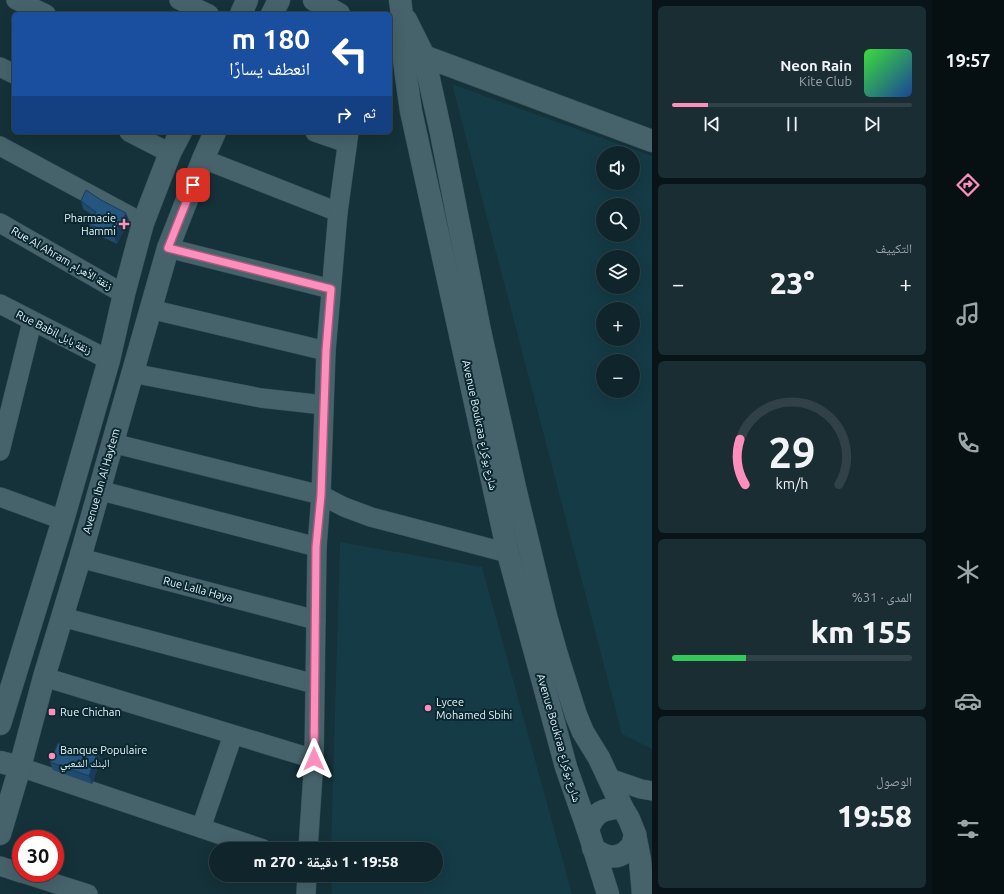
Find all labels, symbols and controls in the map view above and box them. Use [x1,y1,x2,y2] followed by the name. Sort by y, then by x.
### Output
[232,23,310,54] text: 180 m
[324,28,376,80] icon: left
[945,50,991,70] text: 19:57
[780,57,852,74] text: Neon Rain
[229,58,310,78] text: انعطف يسارًا
[799,74,852,88] text: Kite Club
[333,104,355,126] icon: right
[363,104,376,121] text: ثم
[701,113,723,135] icon: previous
[781,113,803,135] icon: pause
[861,113,883,135] icon: next
[596,146,640,398] map controls
[596,146,640,190] button: sound
[176,168,210,202] pin
[954,171,982,199] icon: directions
[182,174,204,196] icon: arrive
[596,198,640,242] button: search
[64,212,116,237] place label: Pharmacie Hammi
[119,219,129,229] marker: Pharmacie Hammi
[9,224,115,293] street label: Rue Al Ahram زنقة الأهرام
[876,241,912,255] text: التكييف
[596,250,640,294] button: layers
[770,266,814,300] text: 23°
[672,271,684,296] text: −
[900,271,912,296] text: +
[954,300,982,328] icon: music
[596,302,640,346] button: +
[14,308,94,357] street label: Rue Babil زنقة بابل
[596,354,640,398] button: −
[459,359,500,491] street label: Avenue Boukraa شارع بوكراع
[80,427,122,535] street label: Avenue Ibn Al Haytem
[769,429,815,476] text: 29
[954,429,982,457] icon: phone
[776,476,808,492] text: km/h
[954,558,982,586] icon: climate
[162,574,234,604] street label: Rue Lalla Haya
[852,590,912,604] text: المدى · 31%
[811,615,912,649] text: 155 km
[534,673,583,804] street label: Avenue Boukraa شارع بوكراع
[954,687,982,715] icon: car
[436,696,512,721] place label: Lycee Mohamed Sbihi
[423,703,433,713] marker: Lycee Mohamed Sbihi
[60,706,121,718] place label: Rue Chichan
[47,707,57,717] marker: Rue Chichan
[293,738,335,780] position arrow
[60,744,147,772] place label: Banque Populaire البنك الشعبي
[47,751,57,761] marker: Banque Populaire البنك الشعبي
[876,774,912,788] text: الوصول
[837,799,912,833] text: 19:58
[954,815,982,843] icon: filters
[12,830,64,882] speed limit sign: 30
[254,853,398,870] text: 19:58 · 1 دقيقة · 270 m

